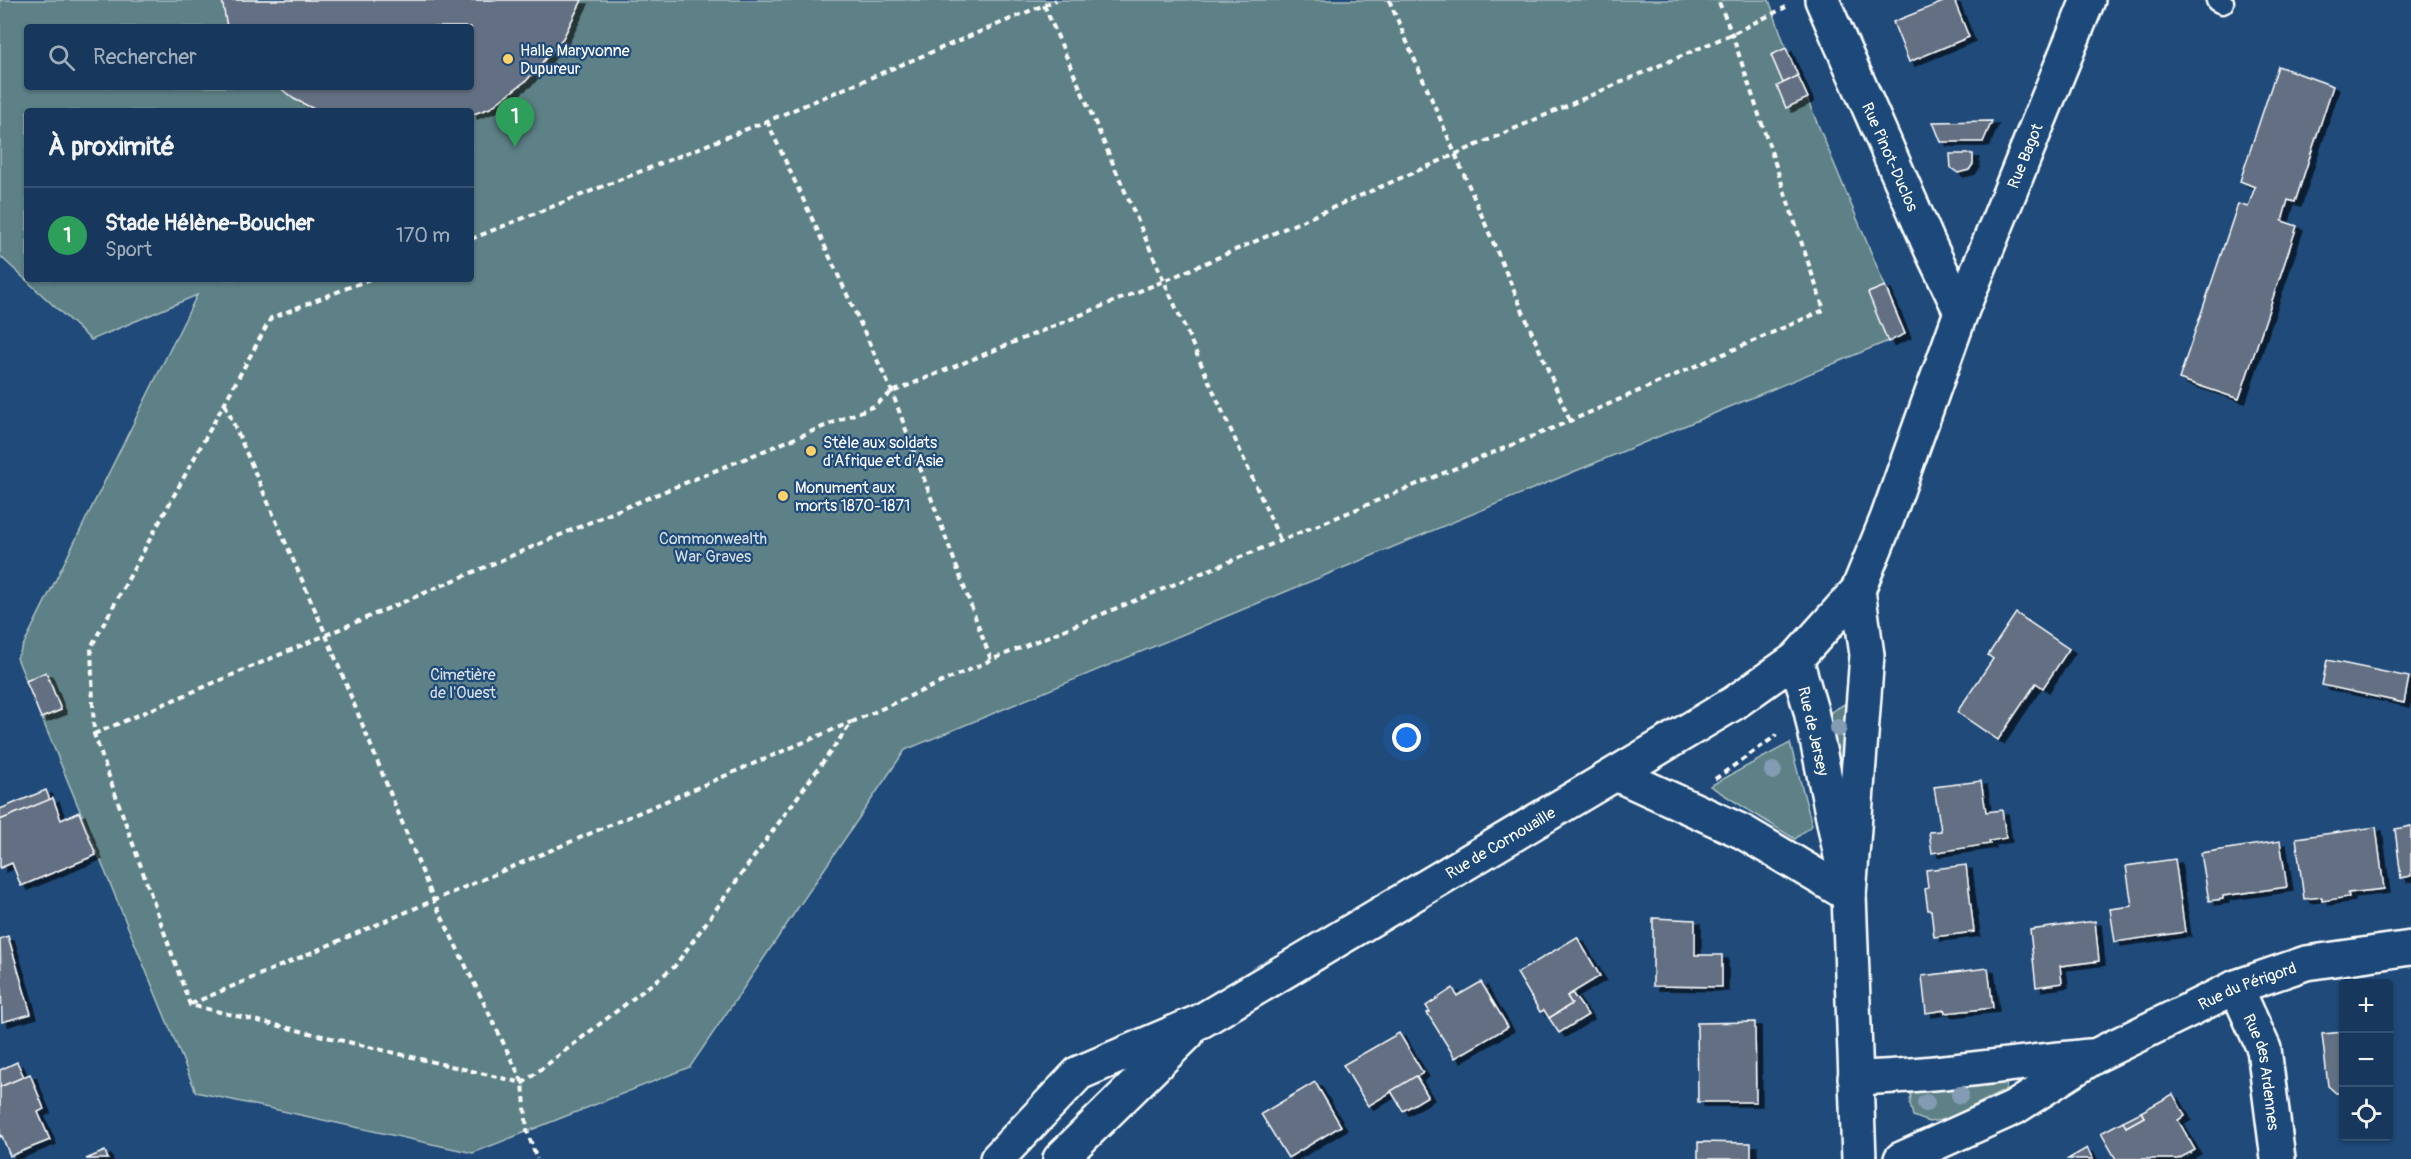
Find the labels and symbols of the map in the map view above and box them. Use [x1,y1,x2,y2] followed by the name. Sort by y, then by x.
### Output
[520,41,630,79] place label: Halle Maryvonne Dupureur
[501,52,515,66] marker: Halle Maryvonne Dupureur
[496,98,534,147] pin: 1
[1857,99,1922,215] street label: Rue Pinot-Duclos
[2003,120,2048,192] street label: Rue Bagot
[823,433,944,471] place label: Stèle aux soldats d'Afrique et d'Asie
[804,444,818,458] marker: Stèle aux soldats d'Afrique et d'Asie
[795,478,910,516] place label: Monument aux morts 1870-1871
[776,489,790,503] marker: Monument aux morts 1870-1871
[659,529,767,567] park label: Commonwealth War Graves
[430,665,497,703] park label: Cimetière de l'Ouest
[1793,685,1833,778] street label: Rue de Jersey
[1392,723,1421,752] your location
[1442,803,1559,884] street label: Rue de Cornouaille
[2195,958,2299,1015] street label: Rue du Périgord
[2238,1011,2283,1132] street label: Rue des Ardennes

